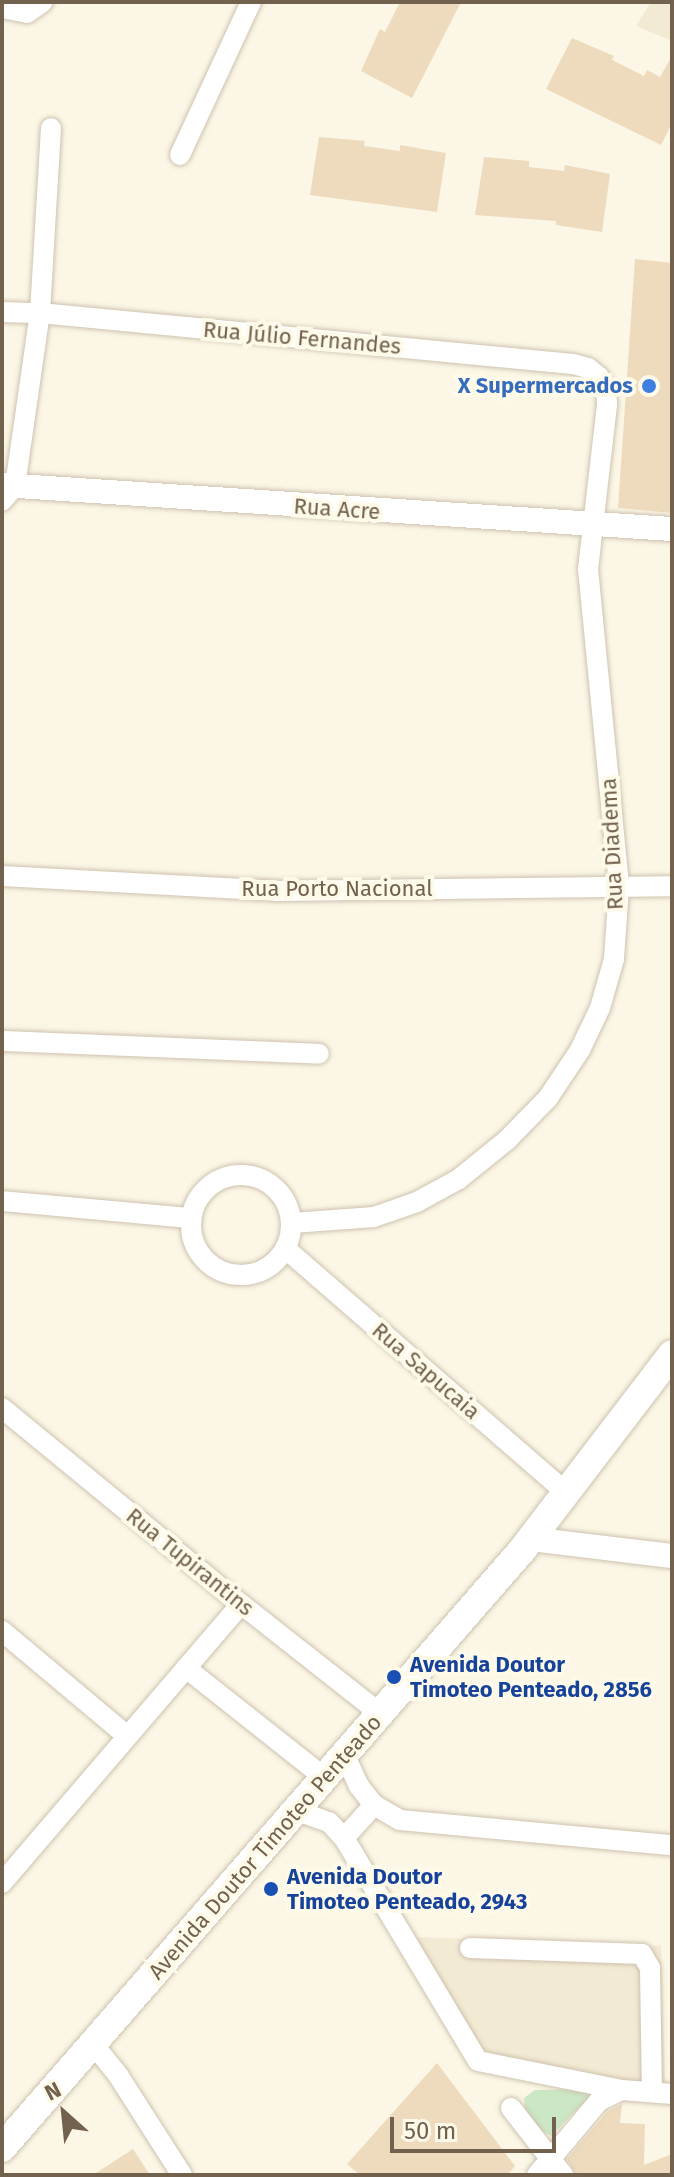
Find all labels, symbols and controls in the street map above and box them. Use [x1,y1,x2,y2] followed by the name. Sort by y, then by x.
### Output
[202,316,402,360] street label: Rua Júlio Fernandes
[458,373,633,399] place label: X Supermercados
[640,377,658,395] marker: X Supermercados
[293,493,381,525] street label: Rua Acre
[595,777,629,911] street label: Rua Diadema
[241,876,433,902] street label: Rua Porto Nacional
[367,1317,485,1425] street label: Rua Sapucaia
[121,1503,259,1621] street label: Rua Tupirantins
[410,1651,652,1702] place label: Avenida Doutor Timoteo Penteado, 2856
[385,1668,403,1686] marker: Avenida Doutor Timoteo Penteado, 2856
[143,1709,387,1985] street label: Avenida Doutor Timoteo Penteado
[287,1863,527,1914] place label: Avenida Doutor Timoteo Penteado, 2943
[262,1880,280,1898] marker: Avenida Doutor Timoteo Penteado, 2943
[24,2073,104,2153] north arrow
[40,2076,66,2107] text: N
[394,2101,560,2151] scale bar
[404,2117,456,2145] text: 50 m

